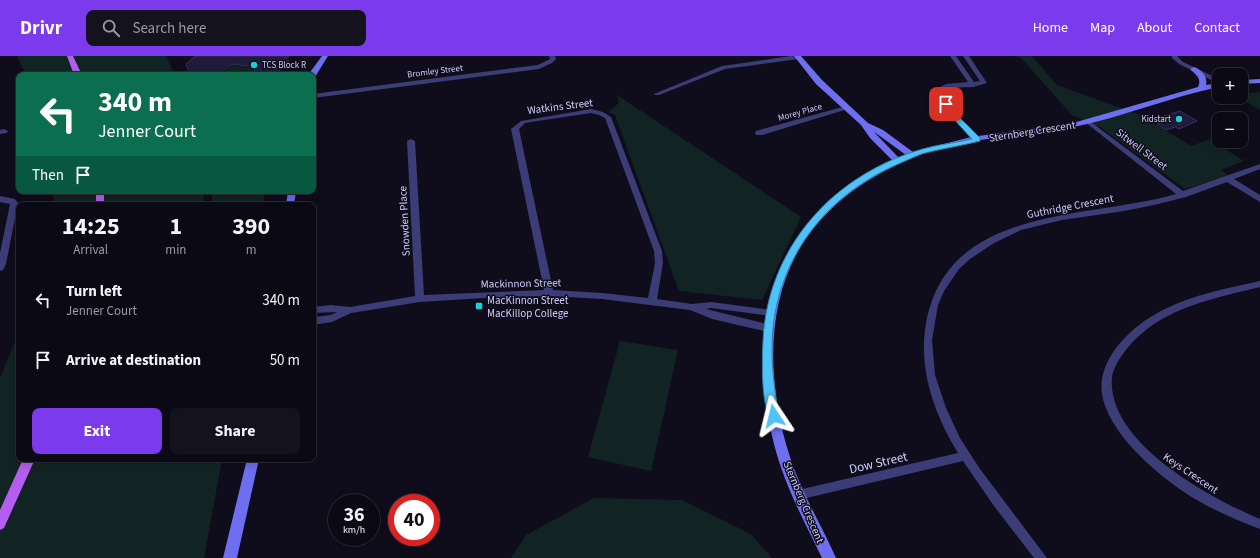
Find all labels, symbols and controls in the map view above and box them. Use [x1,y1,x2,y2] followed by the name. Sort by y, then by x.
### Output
[86,10,366,46] search box
[20,15,62,42] text: Drivr
[100,17,122,39] icon: search
[132,18,206,39] text: Search here
[1033,18,1068,38] text: Home
[1090,18,1115,38] text: Map
[1137,18,1172,38] text: About
[1194,18,1240,38] text: Contact
[262,59,306,72] place label: TCS Block R
[249,60,259,70] marker: TCS Block R
[406,62,464,81] street label: Bromley Street
[1212,68,1248,148] map controls
[1212,68,1248,104] button: +
[98,82,172,122] text: 340 m
[929,87,963,121] pin
[32,88,84,140] icon: left
[935,93,957,115] icon: arrive
[526,95,594,118] street label: Watkins Street
[777,100,824,125] street label: Morey Place
[1212,112,1248,148] button: −
[1141,113,1171,126] place label: Kidstart
[1174,114,1184,124] marker: Kidstart
[988,117,1077,146] street label: Sternberg Crescent
[98,119,196,144] text: Jenner Court
[1113,125,1171,174] street label: Sitwell Street
[72,164,94,186] icon: arrive
[32,165,64,186] text: Then
[395,185,414,256] street label: Snowden Place
[1025,191,1115,222] street label: Guthridge Crescent
[62,209,120,244] text: 14:25
[170,209,182,244] text: 1
[232,209,270,244] text: 390
[73,241,108,259] text: Arrival
[165,241,186,259] text: min
[246,241,257,259] text: m
[481,275,562,292] street label: Mackinnon Street
[66,281,122,302] text: Turn left
[32,289,54,311] icon: left
[262,290,300,311] text: 340 m
[487,293,569,321] place label: MacKinnon Street MacKillop College
[474,301,484,311] marker: MacKinnon Street MacKillop College
[66,302,137,320] text: Jenner Court
[32,349,54,371] icon: arrive
[66,350,201,371] text: Arrive at destination
[270,350,300,371] text: 50 m
[753,395,795,437] position arrow
[32,408,162,454] button: Exit
[170,408,300,454] button: Share
[847,447,910,478] street label: Dow Street
[1160,449,1222,498] street label: Keys Crescent
[780,459,828,546] street label: Sternberg Crescent
[388,494,440,546] speed limit sign: 40
[343,501,365,529] text: 36
[343,523,365,537] text: km/h

